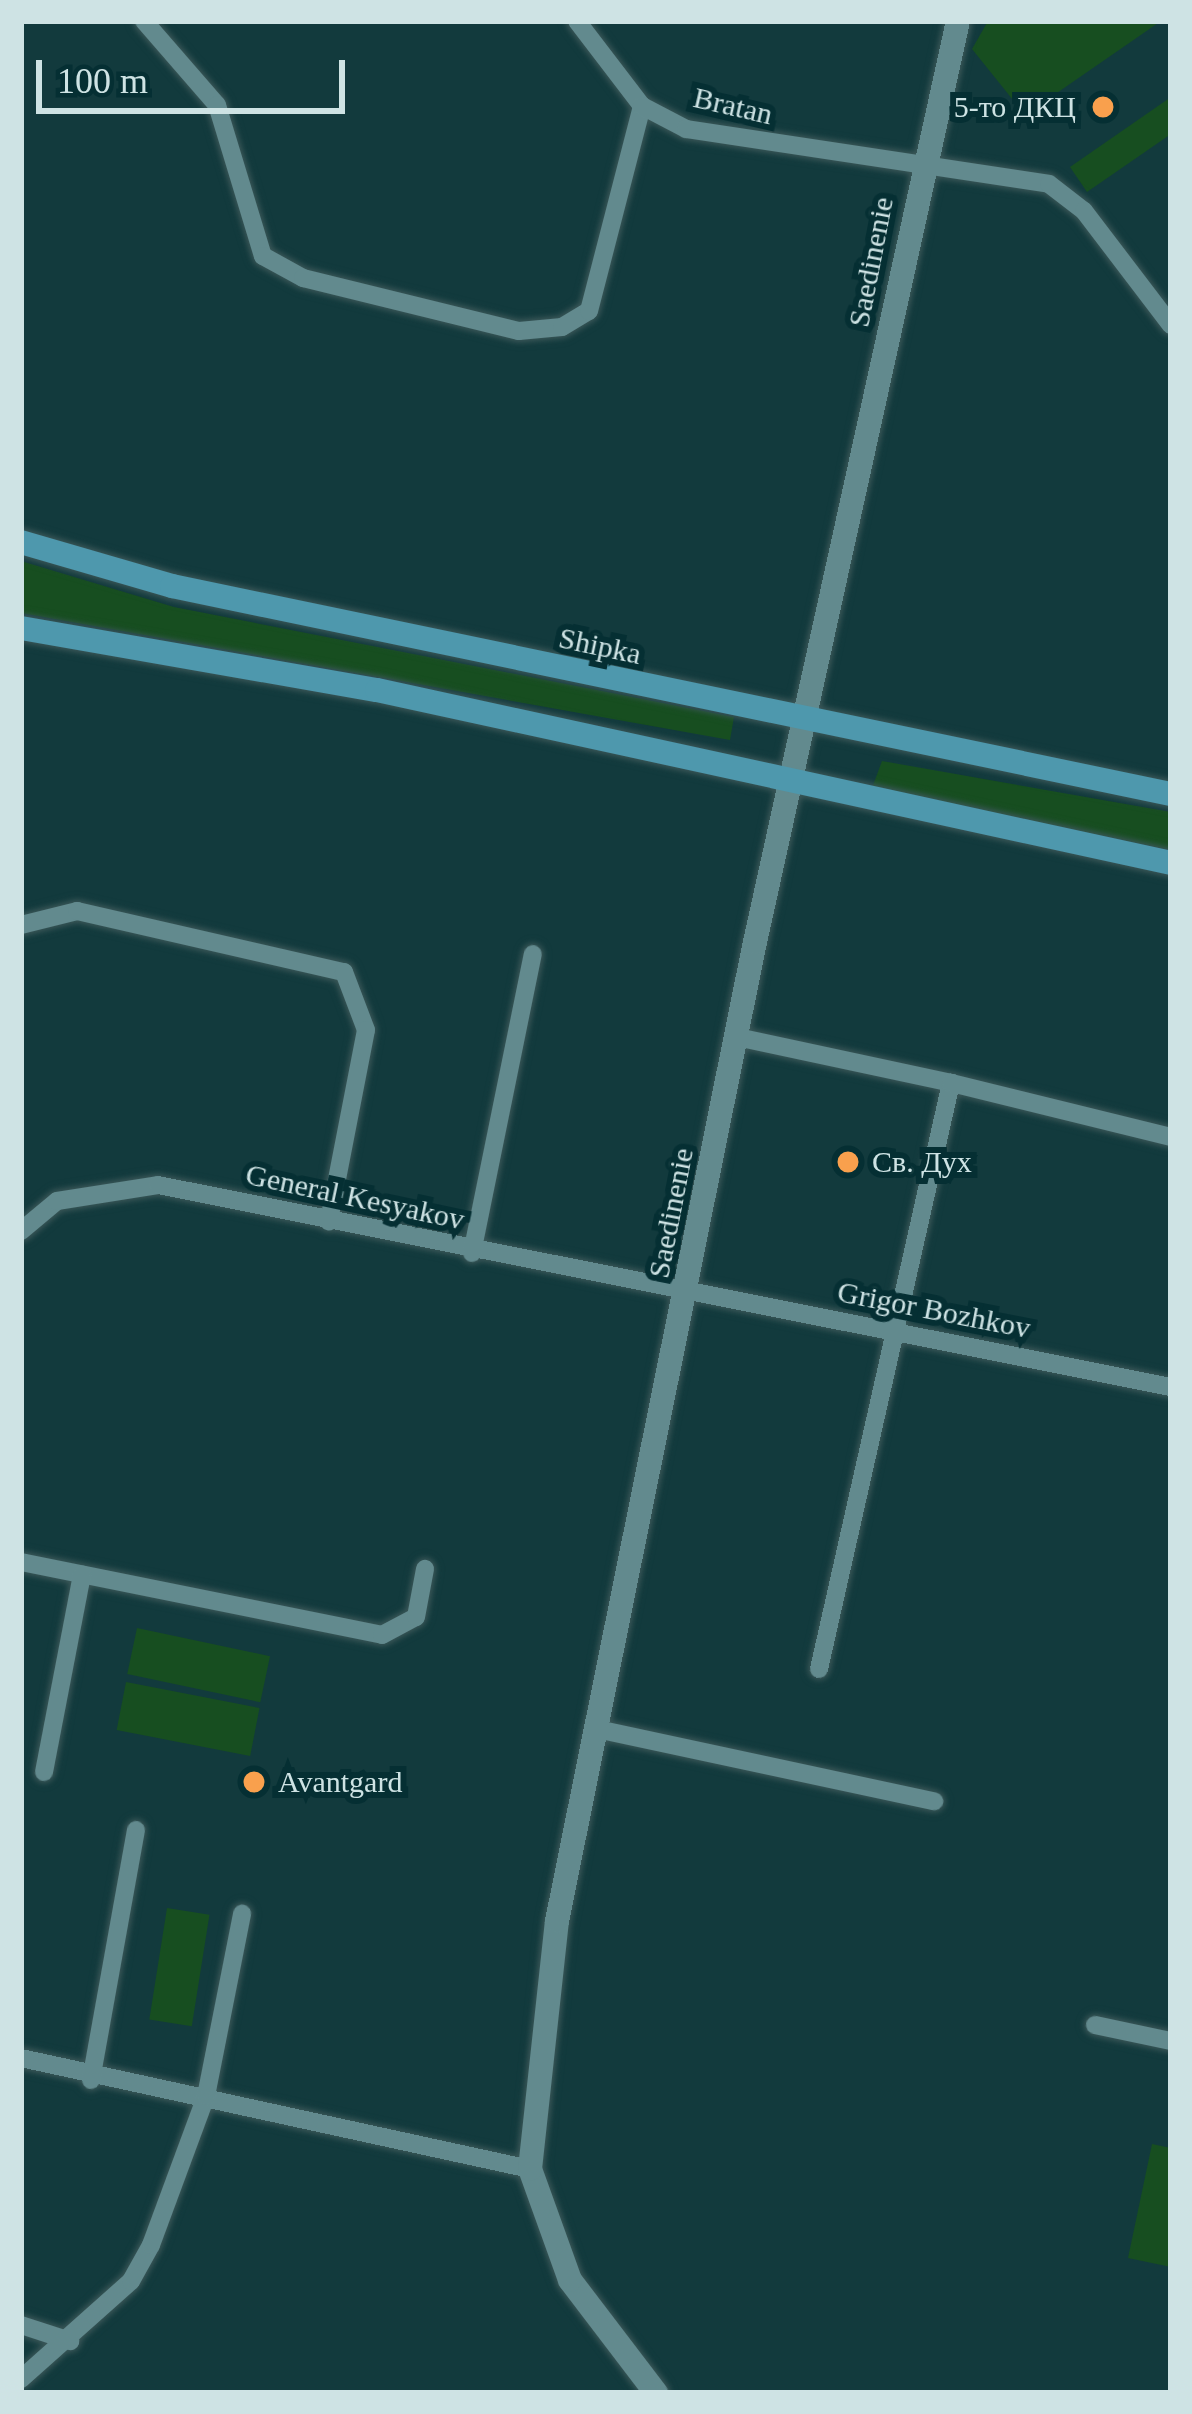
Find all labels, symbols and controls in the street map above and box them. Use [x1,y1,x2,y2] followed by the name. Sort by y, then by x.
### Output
[42,36,351,110] scale bar
[57,61,148,101] text: 100 m
[690,79,776,133] street label: Bratan
[954,89,1076,125] place label: 5-то ДКЦ
[1087,91,1119,123] marker: 5-то ДКЦ
[841,194,901,330] street label: Saedinenie
[556,620,644,672] street label: Shipka
[872,1144,972,1180] place label: Св. Дух
[641,1145,701,1281] street label: Saedinenie
[835,1149,861,1175] marker: Св. Дух
[242,1156,468,1238] street label: General Kesyakov
[834,1274,1034,1346] street label: Grigor Bozhkov
[278,1764,402,1800] place label: Avantgard
[241,1769,267,1795] marker: Avantgard

